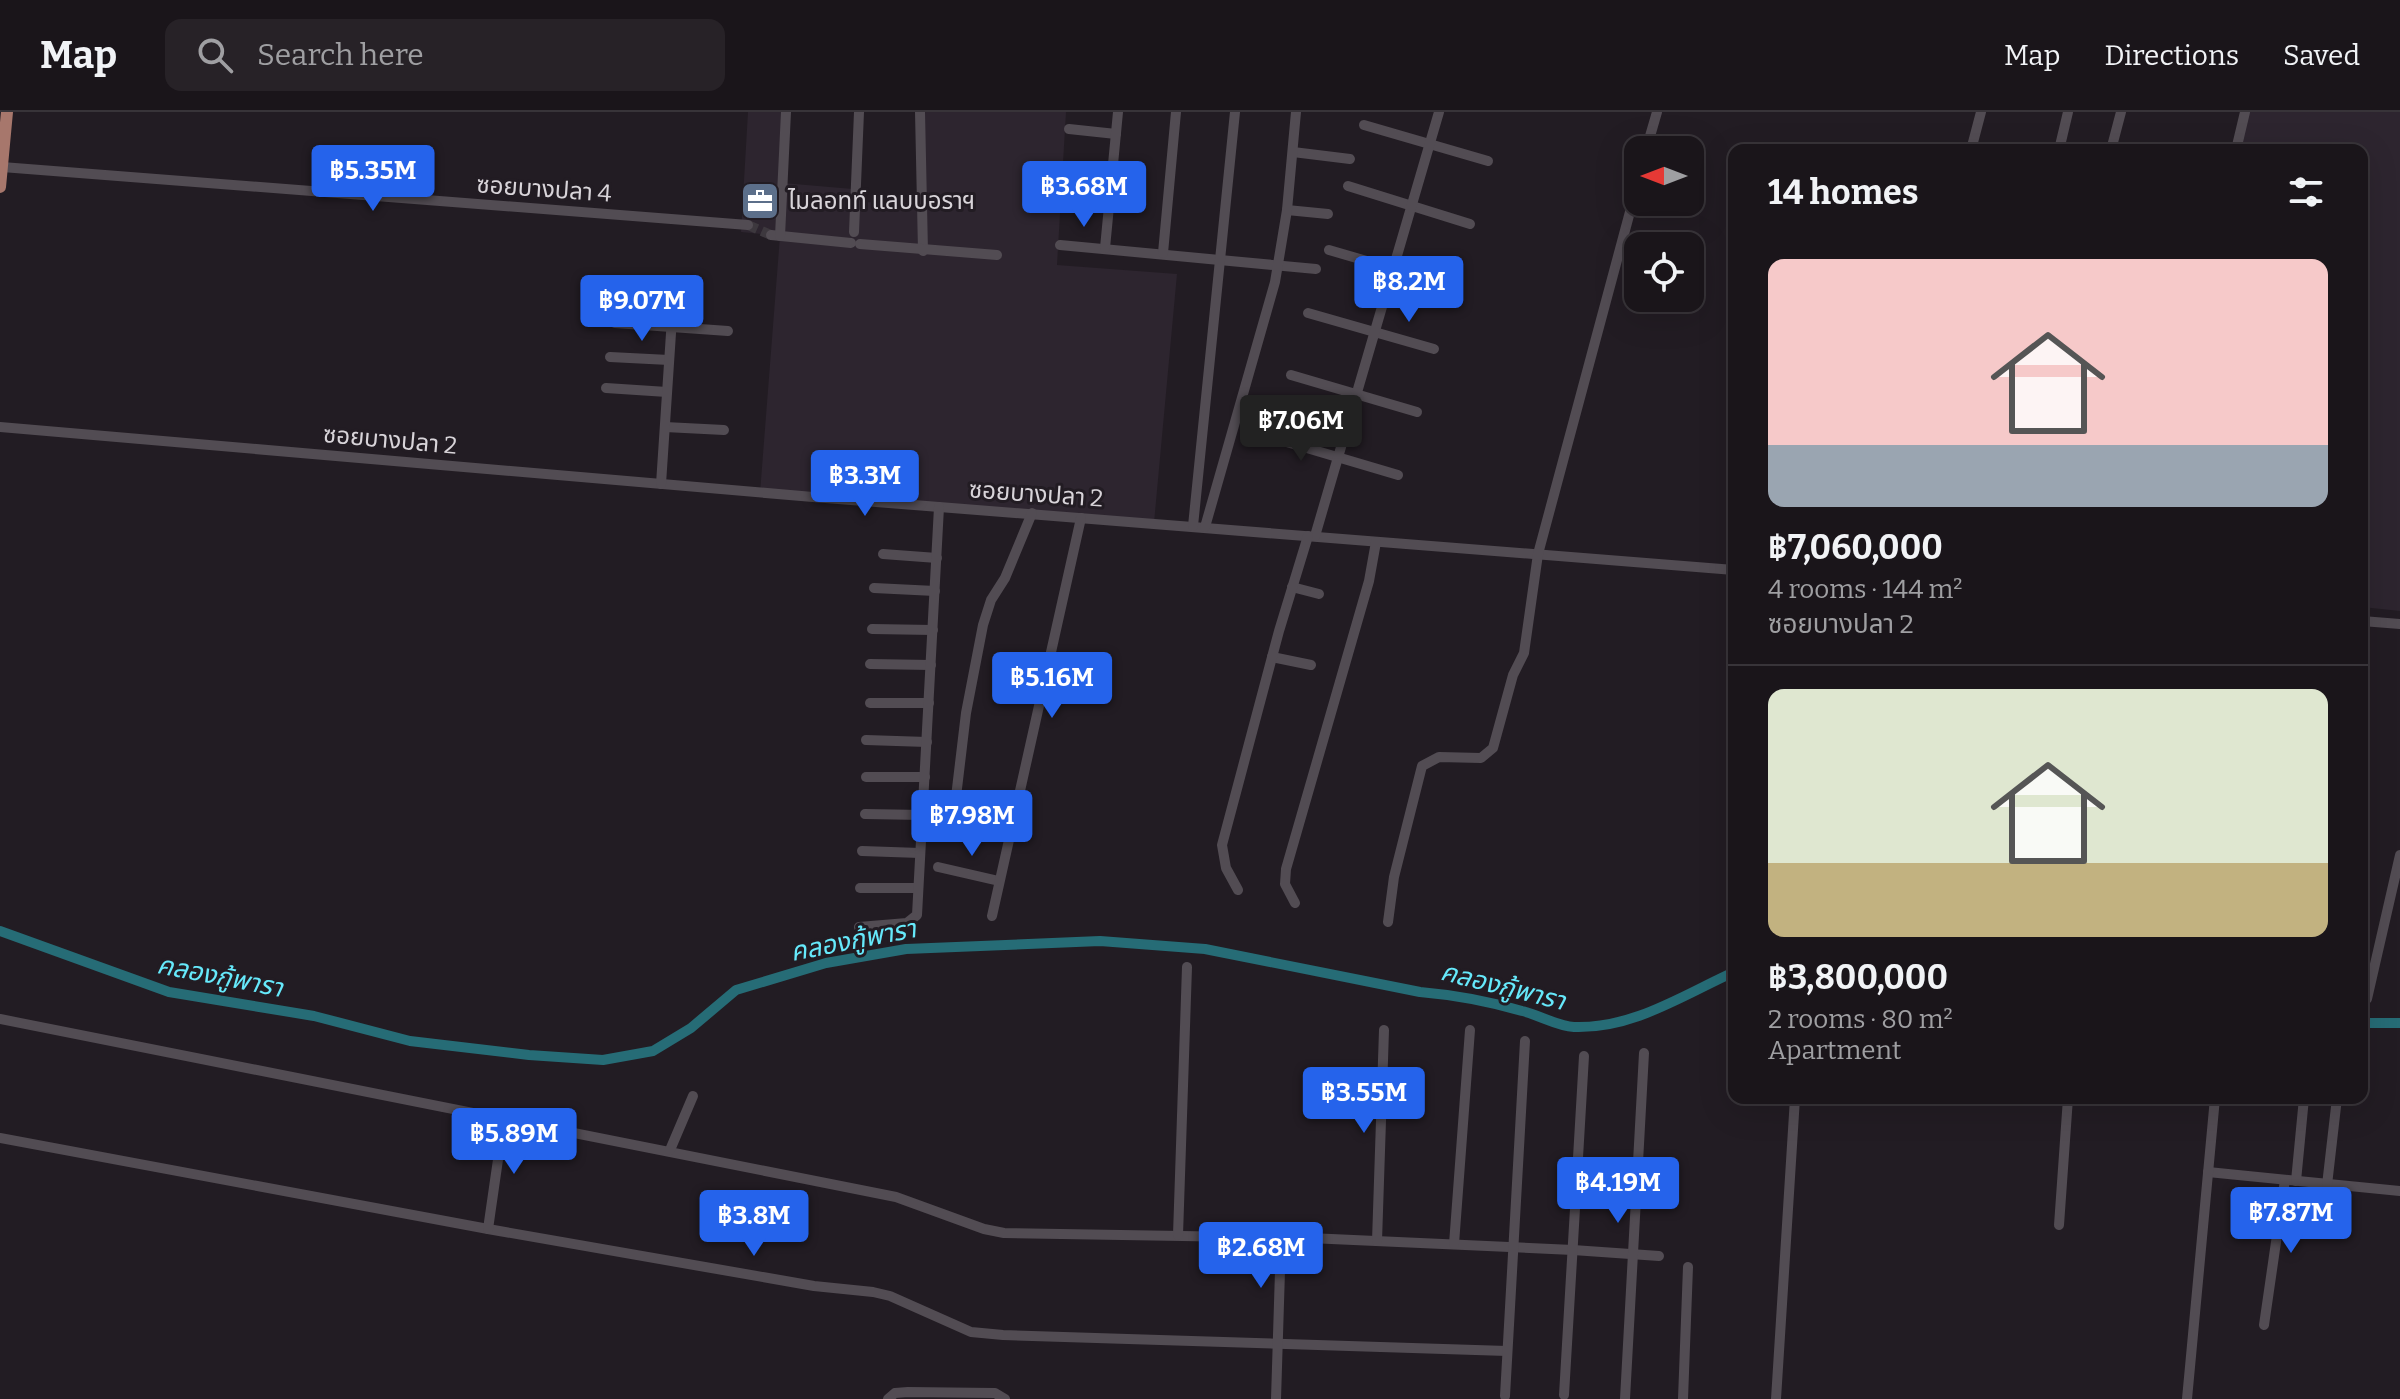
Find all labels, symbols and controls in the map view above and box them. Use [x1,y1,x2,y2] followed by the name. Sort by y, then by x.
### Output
[165,19,725,91] search box
[40,32,117,78] text: Map
[193,33,237,77] icon: search
[257,37,424,73] text: Search here
[2004,39,2060,72] text: Map
[2104,39,2239,72] text: Directions
[2283,39,2360,72] text: Saved
[1624,136,1704,216] north arrow
[1624,136,1704,312] map controls
[308,145,438,213] pin: ฿5.35M
[330,155,416,186] text: ฿5.35M
[1019,161,1149,229] pin: ฿3.68M
[476,170,612,208] street label: ซอยบางปลา 4
[2284,170,2328,214] icon: filters
[1040,171,1128,202] text: ฿3.68M
[1768,172,1919,213] text: 14 homes
[739,180,781,222] office icon: ไมลอทท์ แลบบอราฯ
[787,187,975,215] place label: ไมลอทท์ แลบบอราฯ
[1624,232,1704,312] button: locate
[1353,256,1465,324] pin: ฿8.2M
[1372,266,1446,297] text: ฿8.2M
[577,275,707,343] pin: ฿9.07M
[598,285,686,316] text: ฿9.07M
[1976,311,2120,455] icon: home
[1236,395,1366,463] pin: ฿7.06M
[1258,405,1344,436] text: ฿7.06M
[322,420,458,460] street label: ซอยบางปลา 2
[809,450,921,518] pin: ฿3.3M
[829,460,901,491] text: ฿3.3M
[968,475,1104,513] street label: ซอยบางปลา 2
[1768,527,1943,568] text: ฿7,060,000
[1768,574,1963,605] text: 4 rooms · 144 m²
[1768,609,1914,640] text: ซอยบางปลา 2
[987,652,1117,720] pin: ฿5.16M
[1010,662,1094,693] text: ฿5.16M
[1976,741,2120,885] icon: home
[907,790,1037,858] pin: ฿7.98M
[929,800,1015,831] text: ฿7.98M
[788,913,920,968] water label: คลองกู้พารา
[155,949,287,1004] water label: คลองกู้พารา
[1437,956,1570,1017] water label: คลองกู้พารา
[1768,957,1948,998] text: ฿3,800,000
[1768,1004,1953,1035] text: 2 rooms · 80 m²
[1768,1035,1901,1066] text: Apartment
[1299,1067,1429,1135] pin: ฿3.55M
[1321,1077,1407,1108] text: ฿3.55M
[449,1108,579,1176] pin: ฿5.89M
[470,1118,558,1149] text: ฿5.89M
[1553,1157,1683,1225] pin: ฿4.19M
[1575,1167,1661,1198] text: ฿4.19M
[2226,1187,2356,1255] pin: ฿7.87M
[698,1190,810,1258] pin: ฿3.8M
[2249,1197,2333,1228] text: ฿7.87M
[718,1200,790,1231] text: ฿3.8M
[1196,1222,1326,1290] pin: ฿2.68M
[1217,1232,1305,1263] text: ฿2.68M

